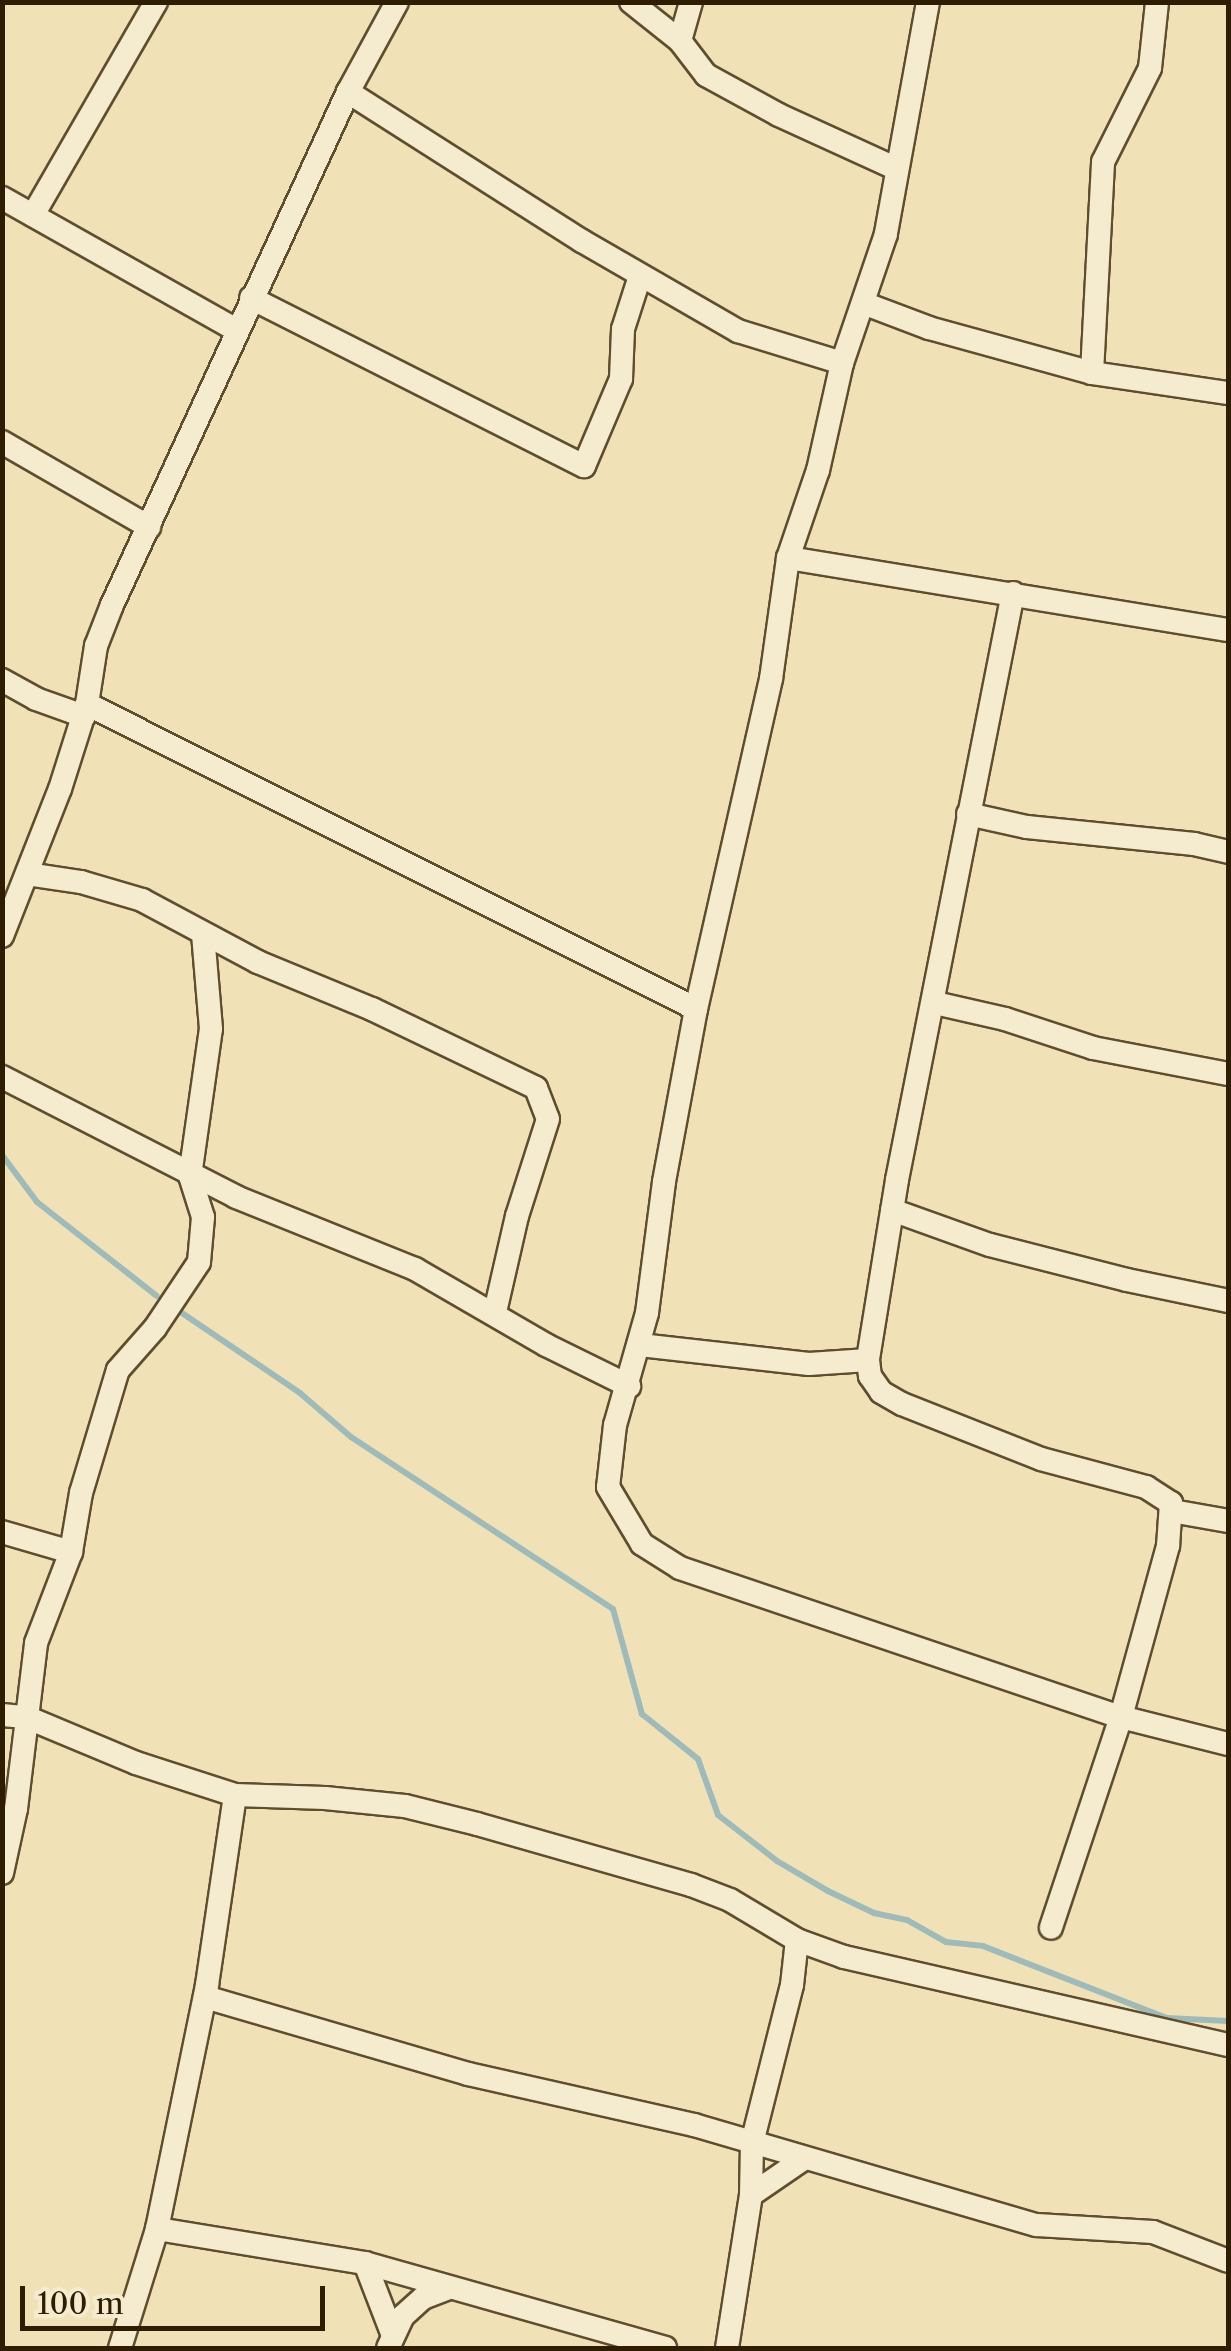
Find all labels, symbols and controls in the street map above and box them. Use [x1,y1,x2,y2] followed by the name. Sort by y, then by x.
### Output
[25,2266,330,2328] scale bar
[37,2285,124,2322] text: 100 m

